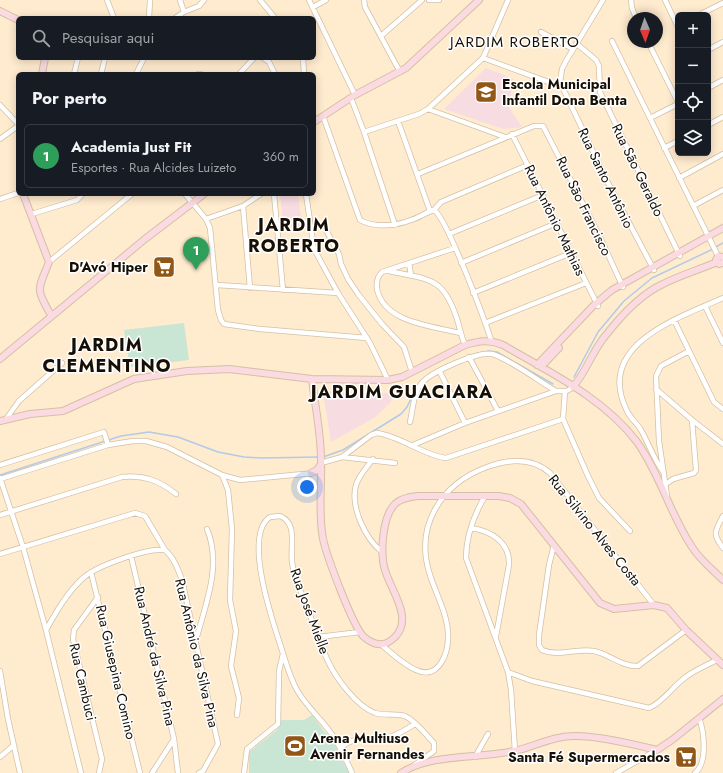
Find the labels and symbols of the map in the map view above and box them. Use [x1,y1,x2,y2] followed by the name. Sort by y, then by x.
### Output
[627,12,663,48] north arrow
[448,31,580,53] district label: JARDIM ROBERTO
[502,74,627,110] place label: Escola Municipal Infantil Dona Benta
[473,79,499,105] school or university icon: Escola Municipal Infantil Dona Benta
[607,120,669,220] street label: Rua São Geraldo
[573,124,639,232] street label: Rua Santo Antônio
[551,153,617,259] street label: Rua São Francisco
[519,161,591,279] street label: Rua Antônio Mathias
[248,212,340,259] district label: JARDIM ROBERTO
[183,237,209,270] pin: 1
[151,254,177,280] supermarket icon: D'Avó Hiper
[69,257,148,277] place label: D'Avó Hiper
[42,332,172,379] district label: JARDIM CLEMENTINO
[308,379,493,405] district label: JARDIM GUACIARA
[544,470,646,590] street label: Rua Silvino Alves Costa
[297,477,317,497] your location
[285,565,335,657] street label: Rua José Mielle
[170,576,224,730] street label: Rua Antônio da Silva Pina
[129,584,181,728] street label: Rua André da Silva Pina
[91,603,141,742] street label: Rua Giusepina Comino
[64,641,102,723] street label: Rua Cambuci
[309,728,425,764] place label: Arena Multiuso Avenir Fernandes
[282,733,308,759] sports icon: Arena Multiuso Avenir Fernandes
[673,744,699,770] supermarket icon: Santa Fé Supermercados
[508,747,671,767] place label: Santa Fé Supermercados

